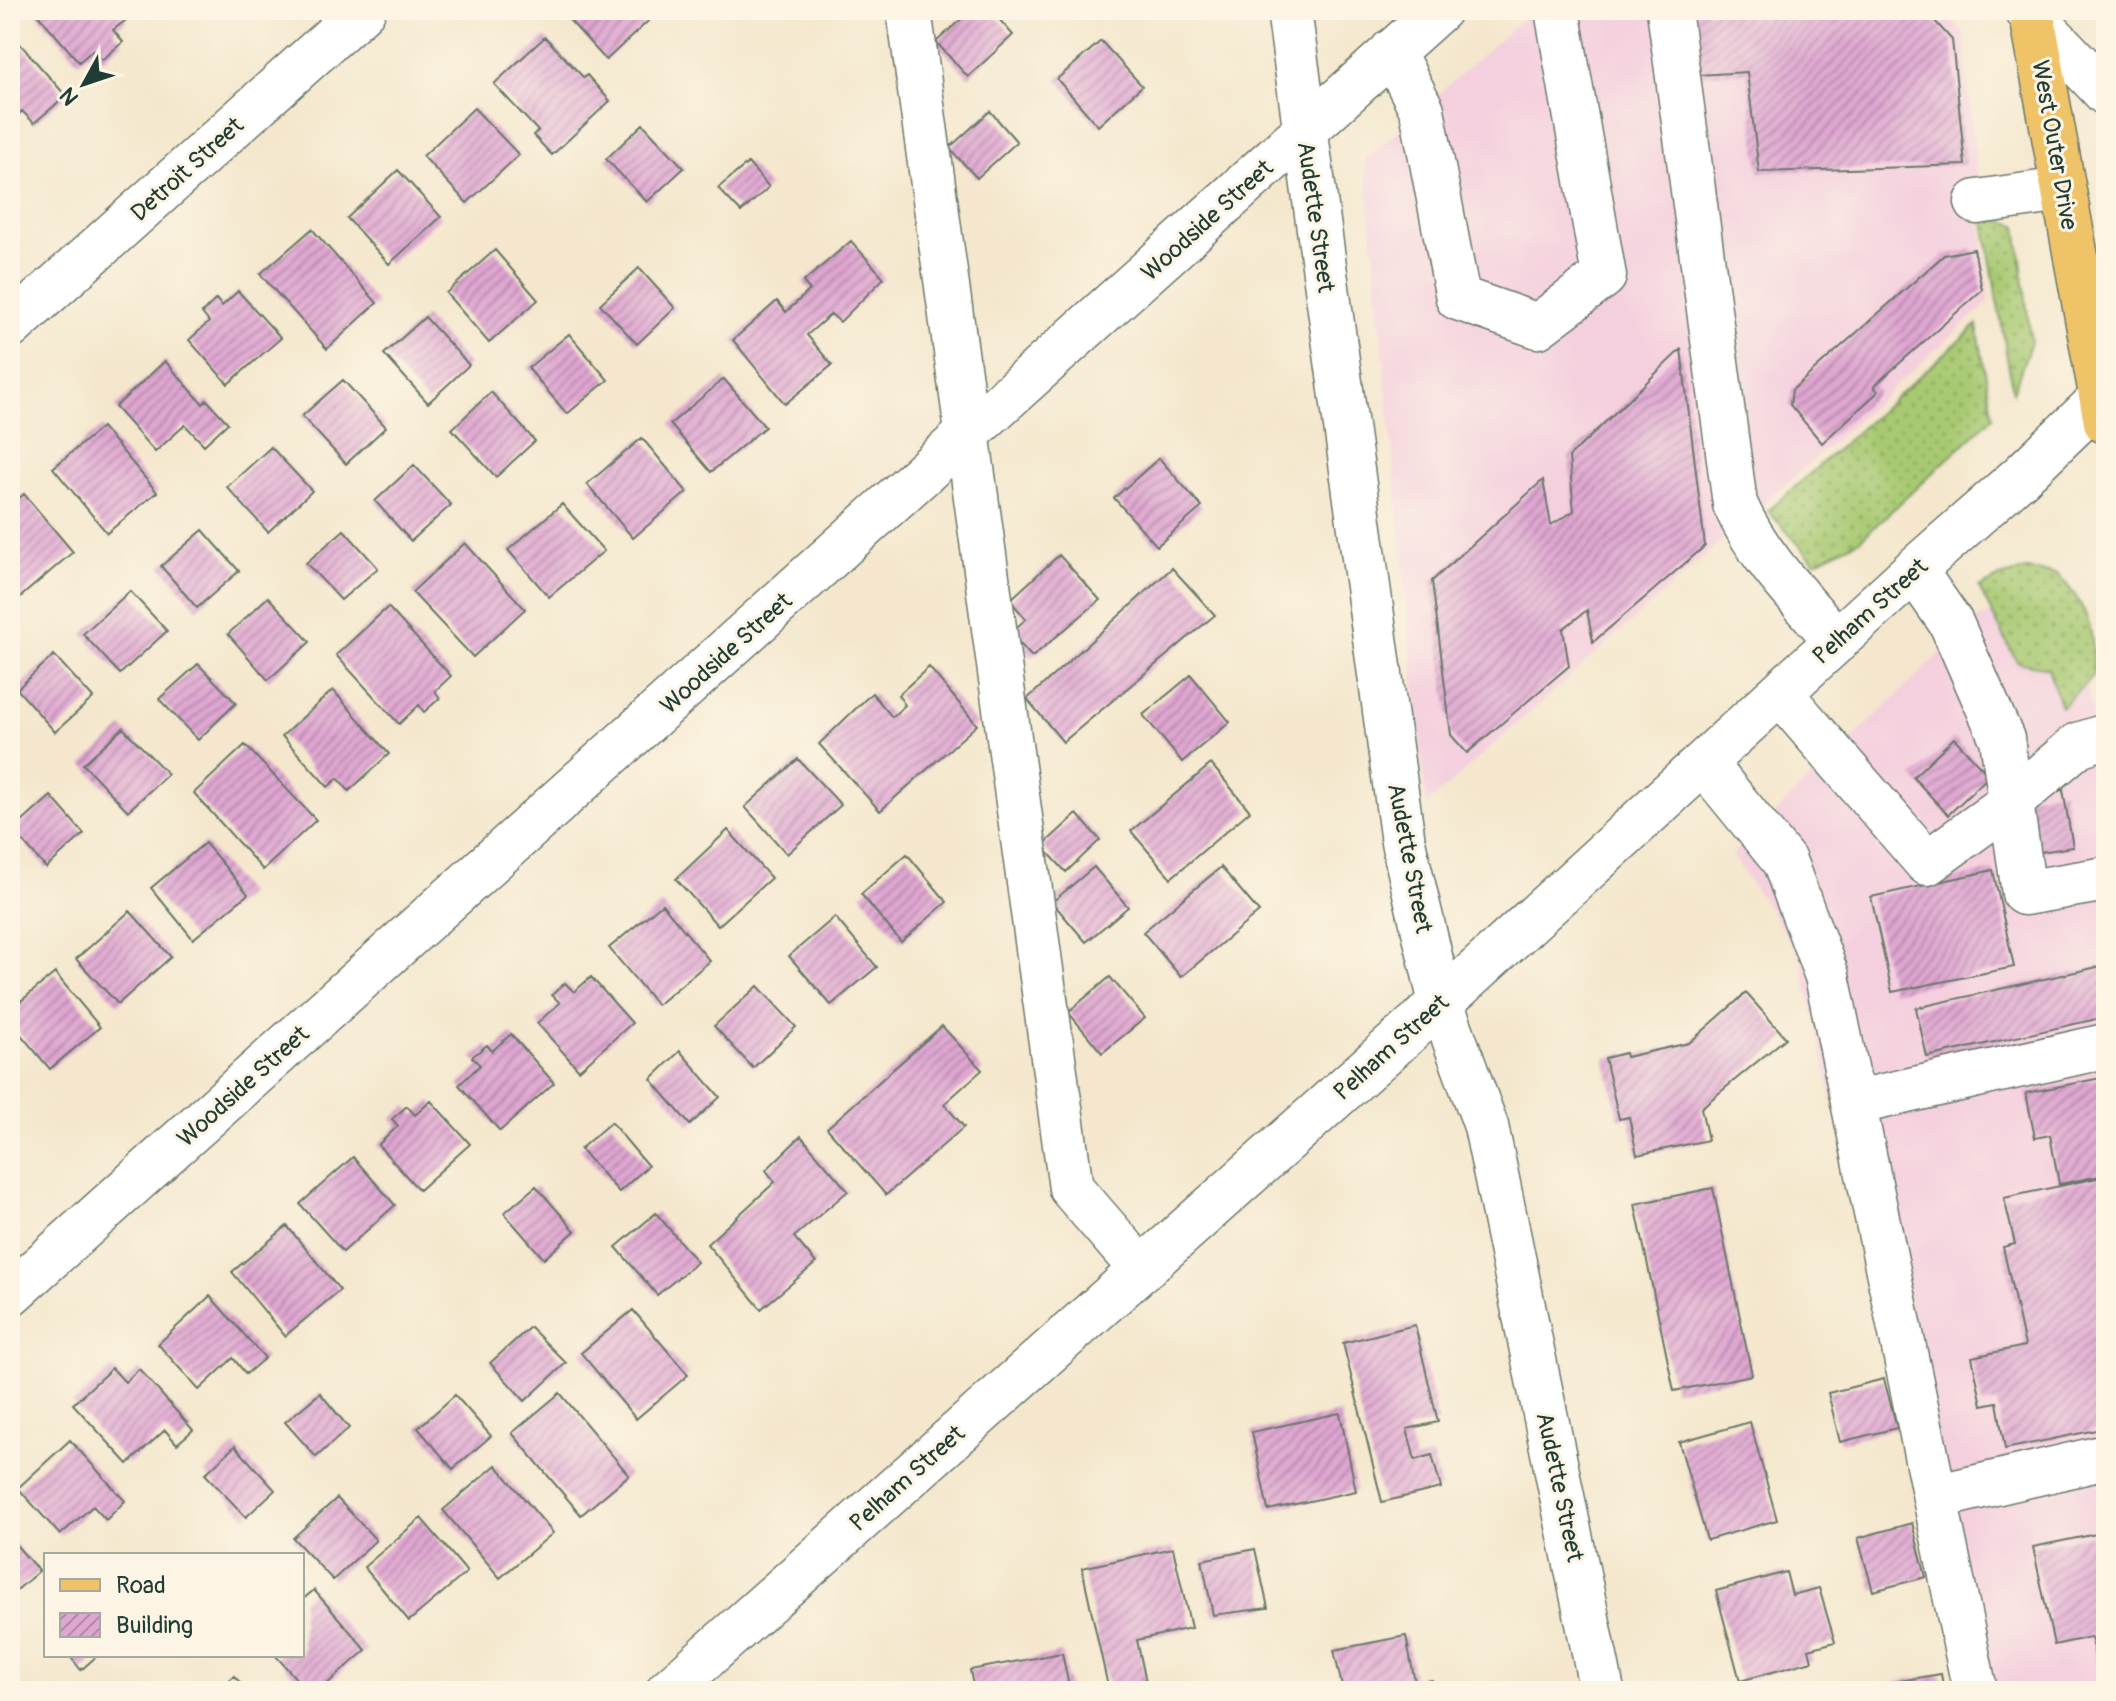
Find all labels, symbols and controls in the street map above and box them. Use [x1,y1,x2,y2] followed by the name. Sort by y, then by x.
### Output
[44,44,124,124] north arrow
[2025,58,2084,232] street label: West Outer Drive
[54,81,85,111] text: N
[125,111,250,228] street label: Detroit Street
[1291,140,1340,295] street label: Audette Street
[1136,153,1279,287] street label: Woodside Street
[1807,552,1934,671] street label: Pelham Street
[655,586,798,720] street label: Woodside Street
[1381,781,1438,936] street label: Audette Street
[1328,988,1455,1107] street label: Pelham Street
[172,1019,315,1153] street label: Woodside Street
[1530,1410,1590,1565] street label: Audette Street
[844,1419,971,1538] street label: Pelham Street
[44,1553,304,1657] legend
[116,1571,166,1600] text: Road
[116,1611,193,1640] text: Building

